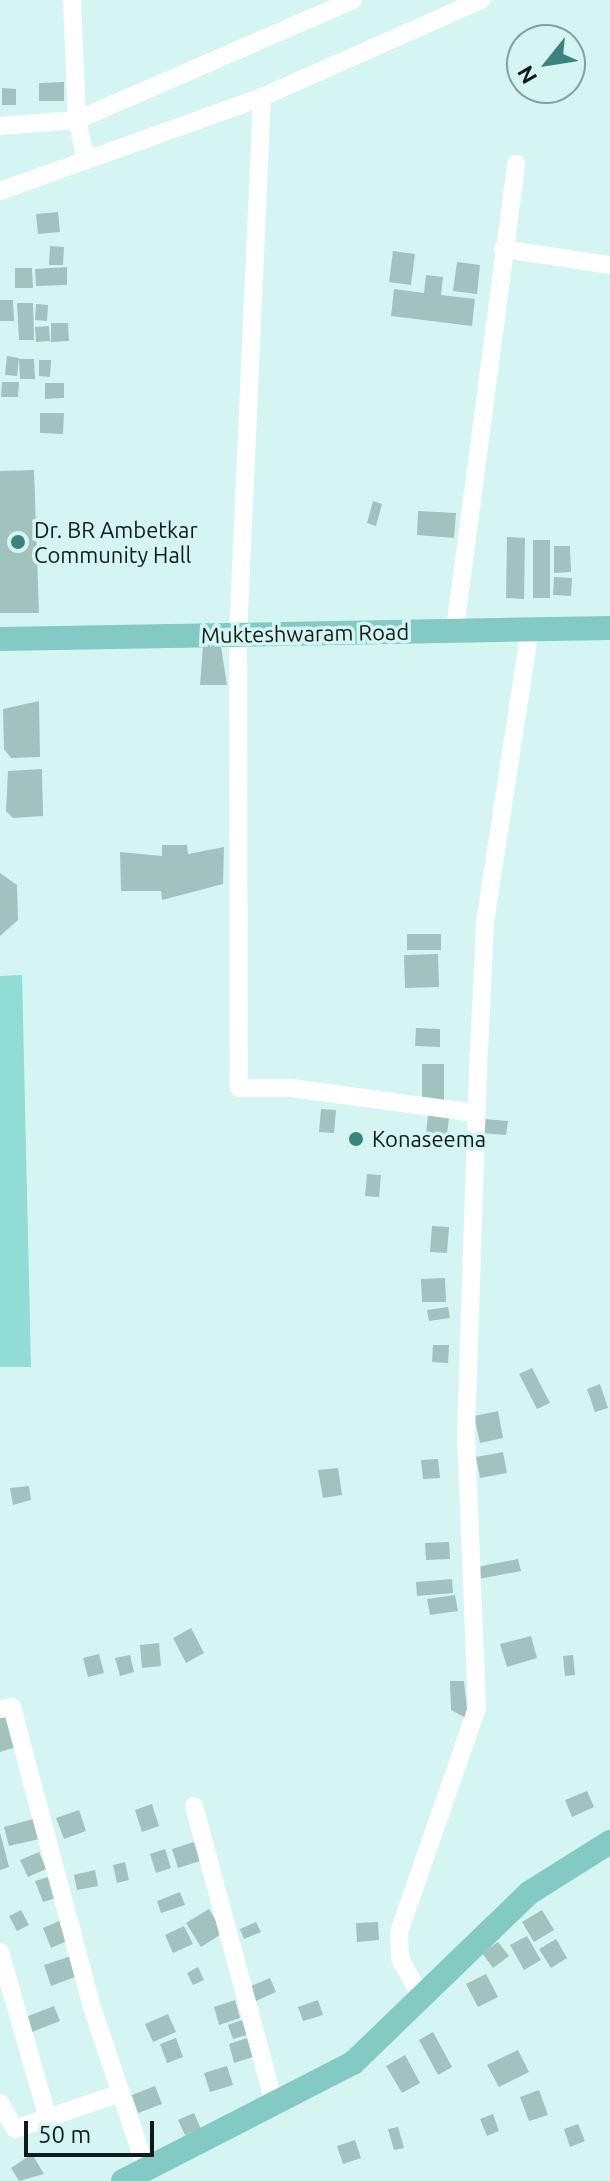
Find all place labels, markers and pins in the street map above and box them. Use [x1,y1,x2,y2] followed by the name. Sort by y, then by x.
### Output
[34,516,198,568] place label: Dr. BR Ambetkar Community Hall
[9,533,27,551] marker: Dr. BR Ambetkar Community Hall
[372,1126,486,1152] place label: Konaseema
[347,1130,365,1148] marker: Konaseema

